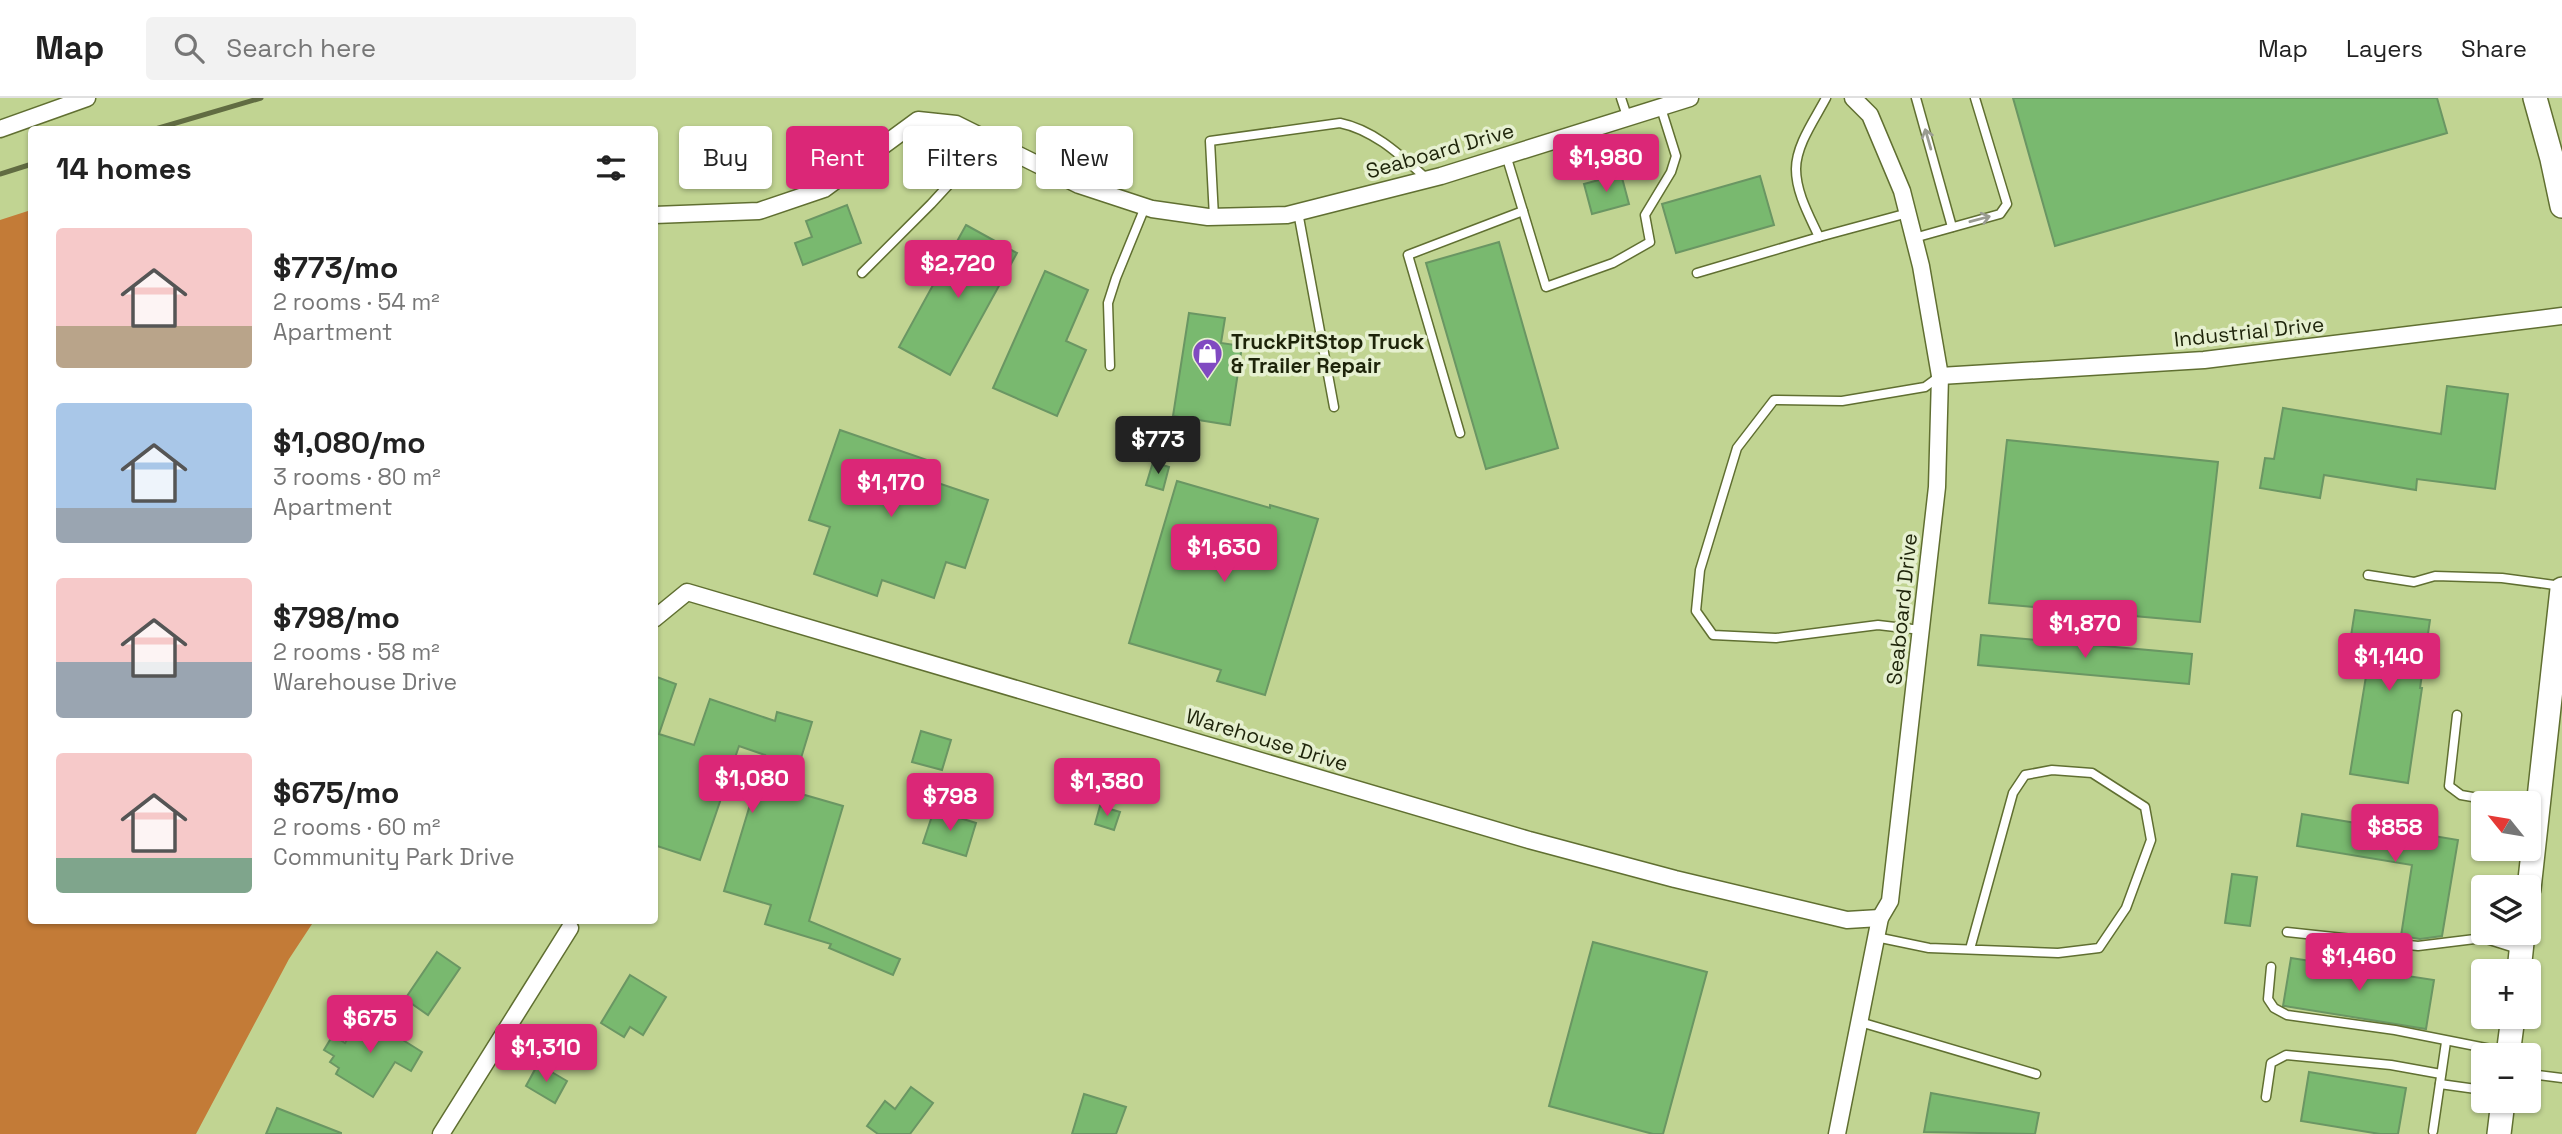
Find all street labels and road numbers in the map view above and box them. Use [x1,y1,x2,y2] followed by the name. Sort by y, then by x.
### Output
[1363,116,1517,185] street label: Seaboard Drive
[2173,310,2325,353] street label: Industrial Drive
[1880,532,1923,686] street label: Seaboard Drive
[1183,702,1351,777] street label: Warehouse Drive

